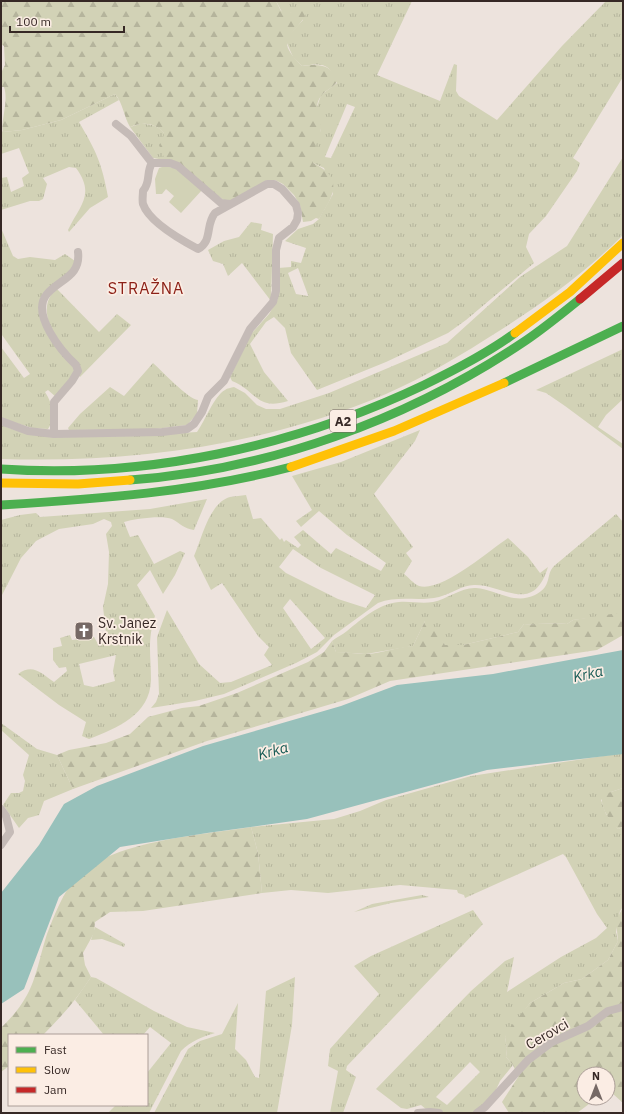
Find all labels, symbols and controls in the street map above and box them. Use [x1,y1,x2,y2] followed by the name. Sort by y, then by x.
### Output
[10,8,124,34] scale bar
[16,14,51,29] text: 100 m
[108,278,184,298] district label: STRAŽNA
[330,410,356,432] road number: A2
[98,614,157,648] place label: Sv. Janez Krstnik
[73,620,95,642] church icon: Sv. Janez Krstnik
[571,661,605,686] water label: Krka
[256,737,290,764] water label: Krka
[522,1015,572,1053] street label: Cerovci
[8,1034,148,1106] legend
[44,1042,67,1057] text: Fast
[44,1062,70,1077] text: Slow
[576,1066,616,1106] north arrow
[592,1069,600,1083] text: N
[44,1082,67,1097] text: Jam

